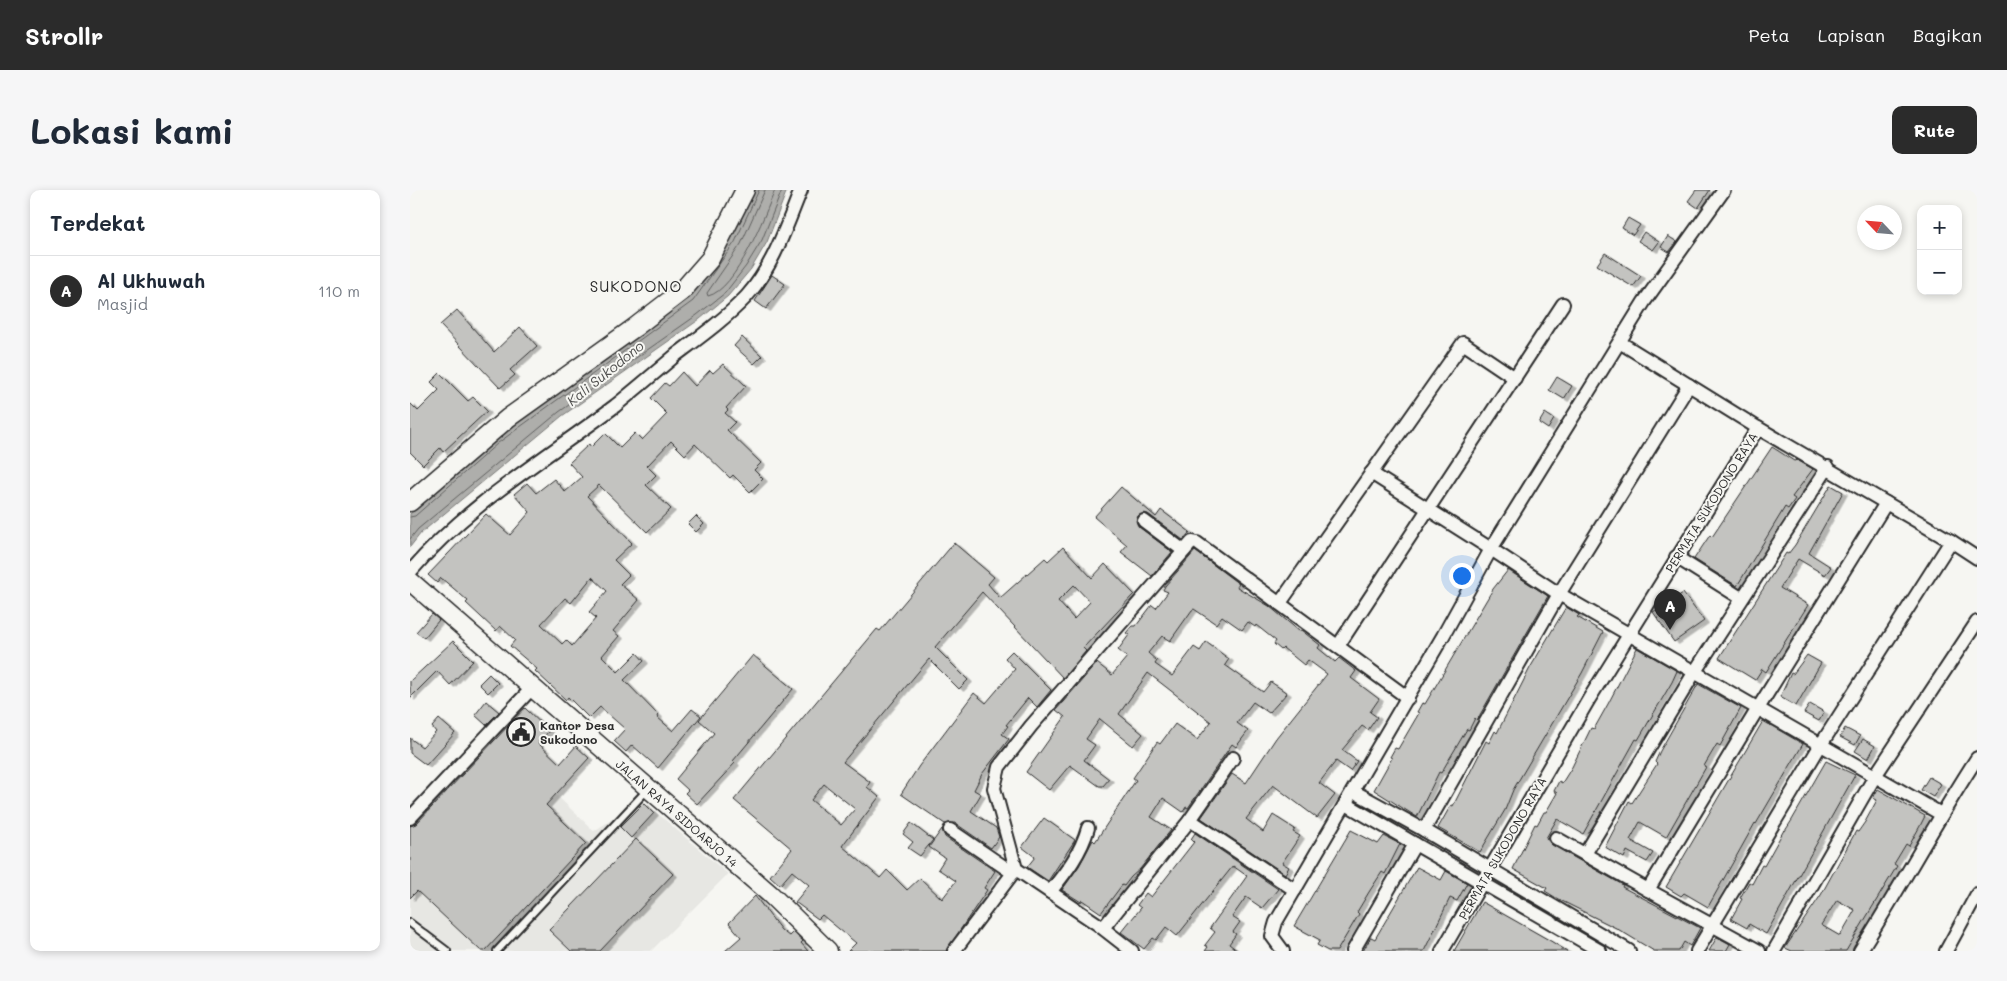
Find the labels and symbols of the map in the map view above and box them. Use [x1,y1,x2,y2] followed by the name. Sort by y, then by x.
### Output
[1857,205,1902,250] north arrow
[590,276,682,296] district label: SUKODONO
[562,336,648,410] water label: Kali Sukodono
[1661,429,1761,575] street label: PERMATA SUKODONO RAYA
[1449,563,1475,589] your location
[1654,589,1686,630] pin: A
[506,717,536,747] public building icon: Kantor Desa Sukodono
[540,717,615,747] place label: Kantor Desa Sukodono
[613,756,741,870] street label: JALAN RAYA SIDOARJO 14
[1455,774,1549,922] street label: PERMATA SUKODONO RAYA

